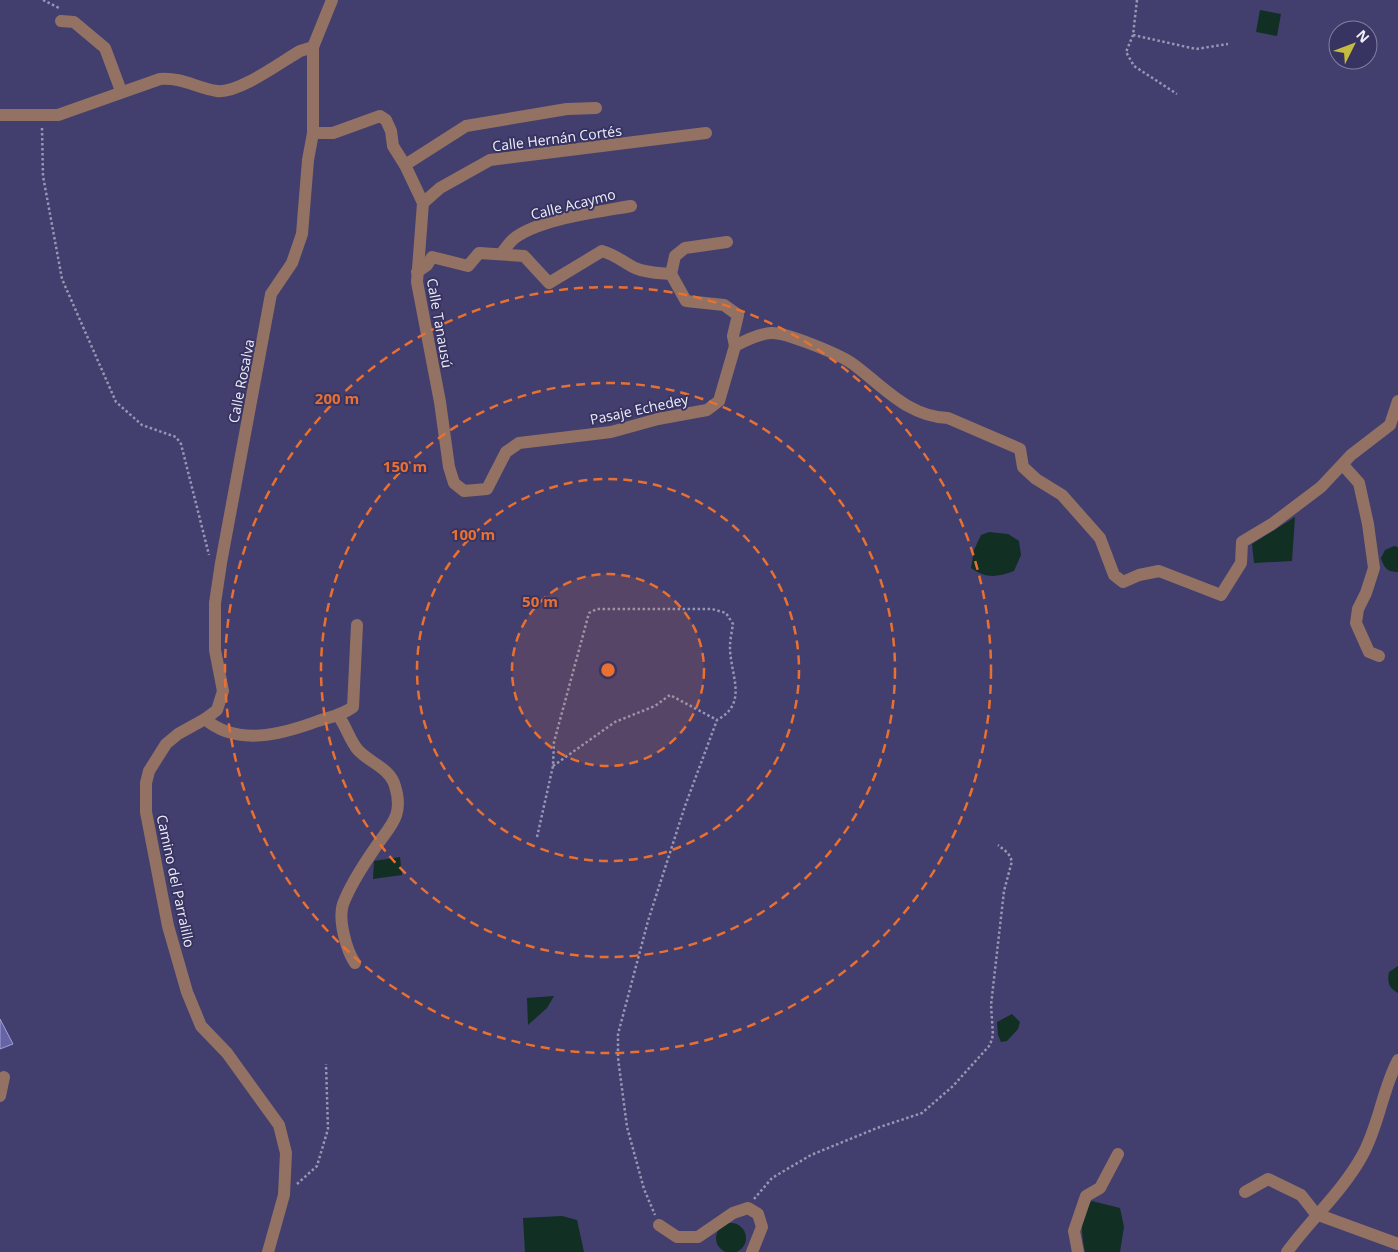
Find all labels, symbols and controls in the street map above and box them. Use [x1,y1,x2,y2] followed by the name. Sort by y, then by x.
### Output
[1328,20,1378,70] north arrow
[1352,25,1374,47] text: N
[491,121,623,155] street label: Calle Hernán Cortés
[529,184,617,224] street label: Calle Acaymo
[423,277,457,369] street label: Calle Tanausú
[224,337,258,425] street label: Calle Rosalva
[315,388,359,408] text: 200 m
[588,389,691,429] street label: Pasaje Echedey
[383,456,427,476] text: 150 m
[451,524,495,544] text: 100 m
[522,591,558,611] text: 50 m
[599,661,617,679] centre of rings
[153,813,199,949] street label: Camino del Parralillo

